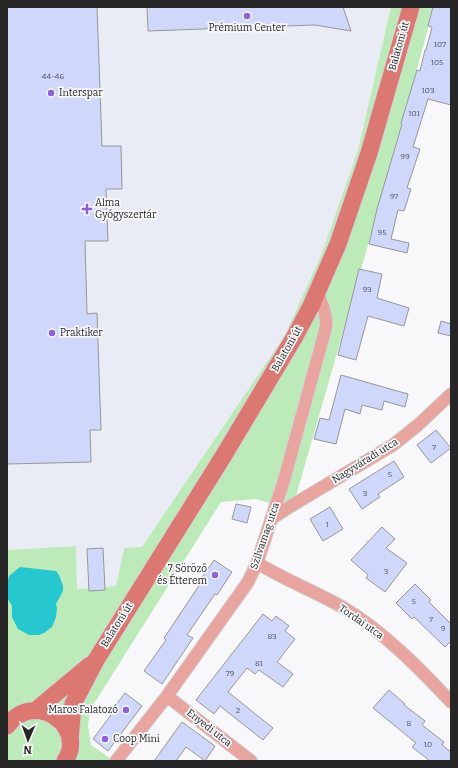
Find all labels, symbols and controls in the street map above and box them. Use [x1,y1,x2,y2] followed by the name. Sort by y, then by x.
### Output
[242,11,252,21] marker: Prémium Center
[385,20,412,72] street label: Balatoni út
[208,22,286,34] place label: Prémium Center
[434,40,446,49] house number: 107
[431,58,443,67] house number: 105
[42,72,65,81] house number: 44-46
[422,86,435,95] house number: 103
[59,87,103,99] place label: Interspar
[46,88,56,98] marker: Interspar
[408,109,421,118] house number: 101
[400,152,410,161] house number: 99
[390,192,398,201] house number: 97
[95,197,157,221] place label: Alma Gyógyszertár
[82,204,92,214] marker: Alma Gyógyszertár
[378,228,386,237] house number: 95
[362,285,372,294] house number: 93
[268,323,305,374] street label: Balatoni út
[60,327,103,339] place label: Praktiker
[47,328,57,338] marker: Praktiker
[330,436,401,486] street label: Nagyváradi utca
[432,443,436,452] house number: 7
[388,470,392,479] house number: 5
[363,489,368,498] house number: 3
[248,501,282,571] street label: Szilvamag utca
[325,520,329,529] house number: 1
[157,563,207,587] place label: 7 Söröző és Étterem
[384,567,389,576] house number: 3
[210,570,220,580] marker: 7 Söröző és Étterem
[412,597,416,606] house number: 5
[98,600,136,649] street label: Balatoni út
[336,602,386,642] street label: Tordai utca
[429,615,433,624] house number: 7
[441,624,446,633] house number: 9
[267,632,277,641] house number: 83
[255,659,264,668] house number: 81
[226,669,235,678] house number: 79
[48,704,118,716] place label: Maros Falatozó
[121,705,131,715] marker: Maros Falatozó
[236,706,240,715] house number: 2
[184,707,234,750] street label: Enyedi utca
[407,719,412,728] house number: 8
[8,720,48,760] north arrow
[113,733,160,745] place label: Coop Mini
[100,734,110,744] marker: Coop Mini
[424,740,432,749] house number: 10
[23,743,32,756] text: N

